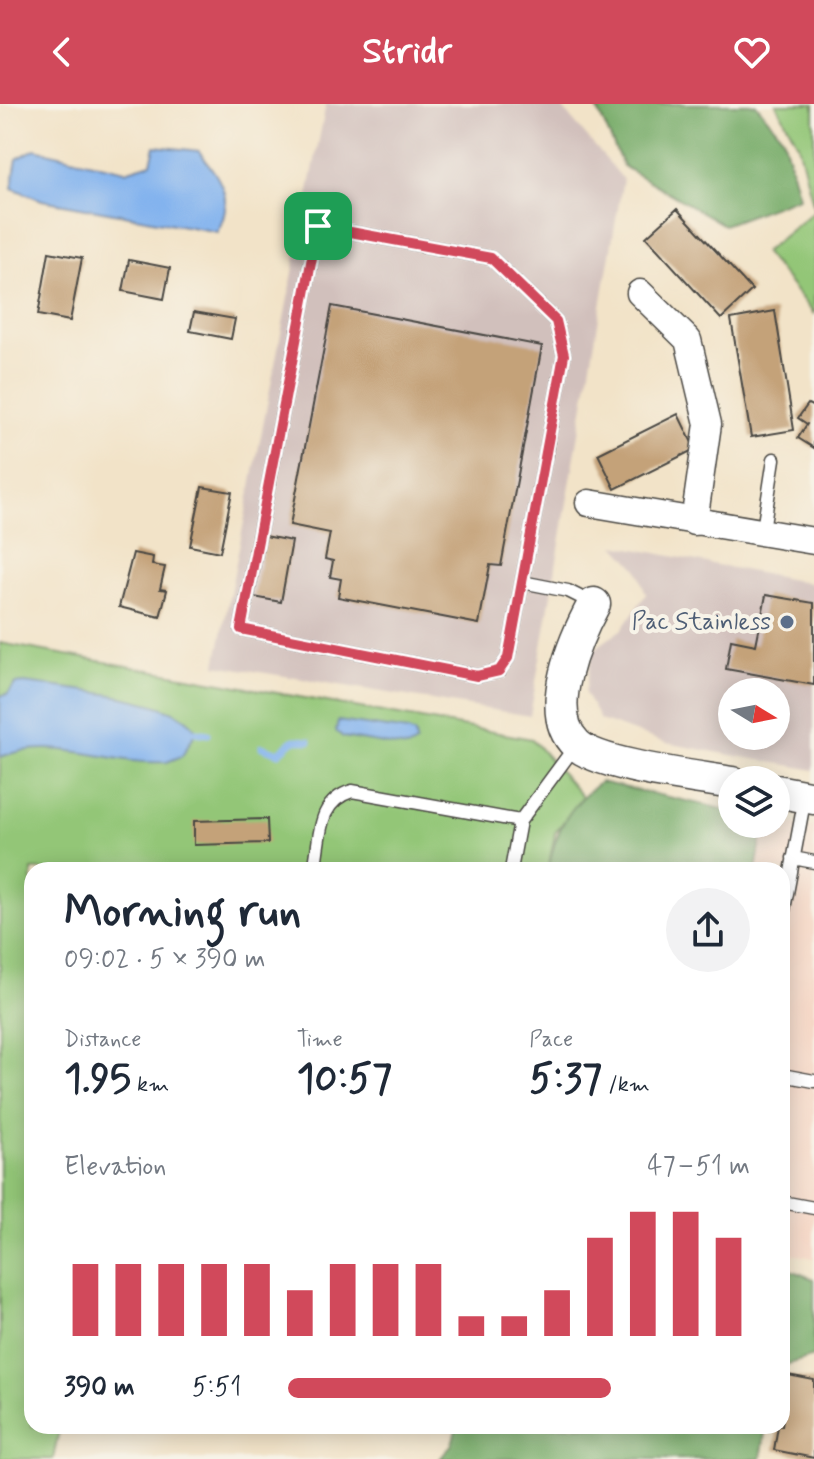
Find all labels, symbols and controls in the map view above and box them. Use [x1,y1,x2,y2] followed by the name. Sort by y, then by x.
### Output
[362,29,452,76] text: Stridr
[40,30,84,74] icon: back
[730,30,774,74] icon: heart
[284,192,352,260] pin
[296,204,340,248] icon: arrive
[632,607,771,638] place label: Pac Stainless
[778,613,796,631] marker: Pac Stainless
[718,678,790,750] north arrow
[718,678,790,838] map controls
[718,766,790,838] button: layers
[64,884,301,942] text: Morning run
[666,888,750,972] button: share
[64,943,265,977] text: 09:02 · 5 × 390 m
[64,1026,141,1054] text: Distance
[297,1026,343,1054] text: Time
[529,1026,573,1054] text: Pace
[64,1054,131,1106] text: 1.95
[297,1054,392,1106] text: 10:57
[529,1054,602,1106] text: 5:37
[131,1071,169,1099] text: km
[602,1071,650,1099] text: /km
[64,1150,166,1184] text: Elevation
[647,1150,750,1184] text: 47–51 m
[64,1371,135,1405] text: 390 m
[192,1371,241,1405] text: 5:51

